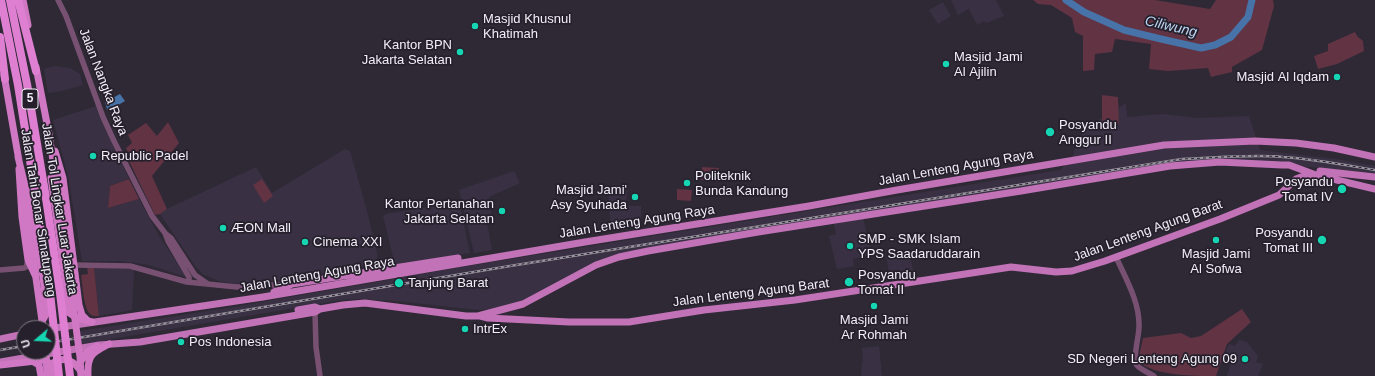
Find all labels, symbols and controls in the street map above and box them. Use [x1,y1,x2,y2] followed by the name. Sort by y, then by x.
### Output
[483,11,571,42] place label: Masjid Khusnul Khatimah
[1143,13,1199,41] water label: Ciliwung
[470,21,480,31] marker: Masjid Khusnul Khatimah
[75,26,131,138] street label: Jalan Nangka Raya
[362,37,452,68] place label: Kantor BPN Jakarta Selatan
[455,47,465,57] marker: Kantor BPN Jakarta Selatan
[954,49,1023,80] place label: Masjid Jami Al Ajilin
[941,59,951,69] marker: Masjid Jami Al Ajilin
[1237,69,1329,85] place label: Masjid Al Iqdam
[1332,72,1342,82] marker: Masjid Al Iqdam
[22,89,38,109] road number: 5
[1059,117,1117,148] place label: Posyandu Anggur II
[38,122,80,296] street label: Jalan Tol Lingkar Luar Jakarta
[1044,126,1056,138] marker: Posyandu Anggur II
[17,128,59,298] street label: Jalan Tahi Bonar Simatupang
[877,147,1035,189] street label: Jalan Lenteng Agung Raya
[101,148,188,164] place label: Republic Padel
[88,151,98,161] marker: Republic Padel
[695,168,788,199] place label: Politeknik Bunda Kandung
[1275,174,1333,205] place label: Posyandu Tomat IV
[682,178,692,188] marker: Politeknik Bunda Kandung
[550,182,627,213] place label: Masjid Jami' Asy Syuhada
[1336,183,1348,195] marker: Posyandu Tomat IV
[630,192,640,202] marker: Masjid Jami' Asy Syuhada
[385,196,494,227] place label: Kantor Pertanahan Jakarta Selatan
[1071,197,1225,265] street label: Jalan Lenteng Agung Barat
[558,202,716,242] street label: Jalan Lenteng Agung Raya
[497,206,507,216] marker: Kantor Pertanahan Jakarta Selatan
[231,220,291,236] place label: ÆON Mall
[218,223,228,233] marker: ÆON Mall
[1255,225,1313,256] place label: Posyandu Tomat III
[858,231,980,262] place label: SMP - SMK Islam YPS Saadaruddarain
[313,234,382,250] place label: Cinema XXI
[1316,234,1328,246] marker: Posyandu Tomat III
[1211,235,1221,245] marker: Masjid Jami Al Sofwa
[300,237,310,247] marker: Cinema XXI
[845,241,855,251] marker: SMP - SMK Islam YPS Saadaruddarain
[1182,246,1250,277] place label: Masjid Jami Al Sofwa
[238,254,396,296] street label: Jalan Lenteng Agung Raya
[858,267,916,298] place label: Posyandu Tomat II
[408,275,488,291] place label: Tanjung Barat
[672,276,830,310] street label: Jalan Lenteng Agung Barat
[843,276,855,288] marker: Posyandu Tomat II
[393,277,405,289] marker: Tanjung Barat
[869,301,879,311] marker: Masjid Jami Ar Rohmah
[840,312,908,343] place label: Masjid Jami Ar Rohmah
[16,320,56,360] north arrow
[473,321,507,337] place label: IntrEx
[460,324,470,334] marker: IntrEx
[189,334,271,350] place label: Pos Indonesia
[176,337,186,347] marker: Pos Indonesia
[19,338,33,349] text: U
[1067,351,1237,367] place label: SD Negeri Lenteng Agung 09
[1240,354,1250,364] marker: SD Negeri Lenteng Agung 09

